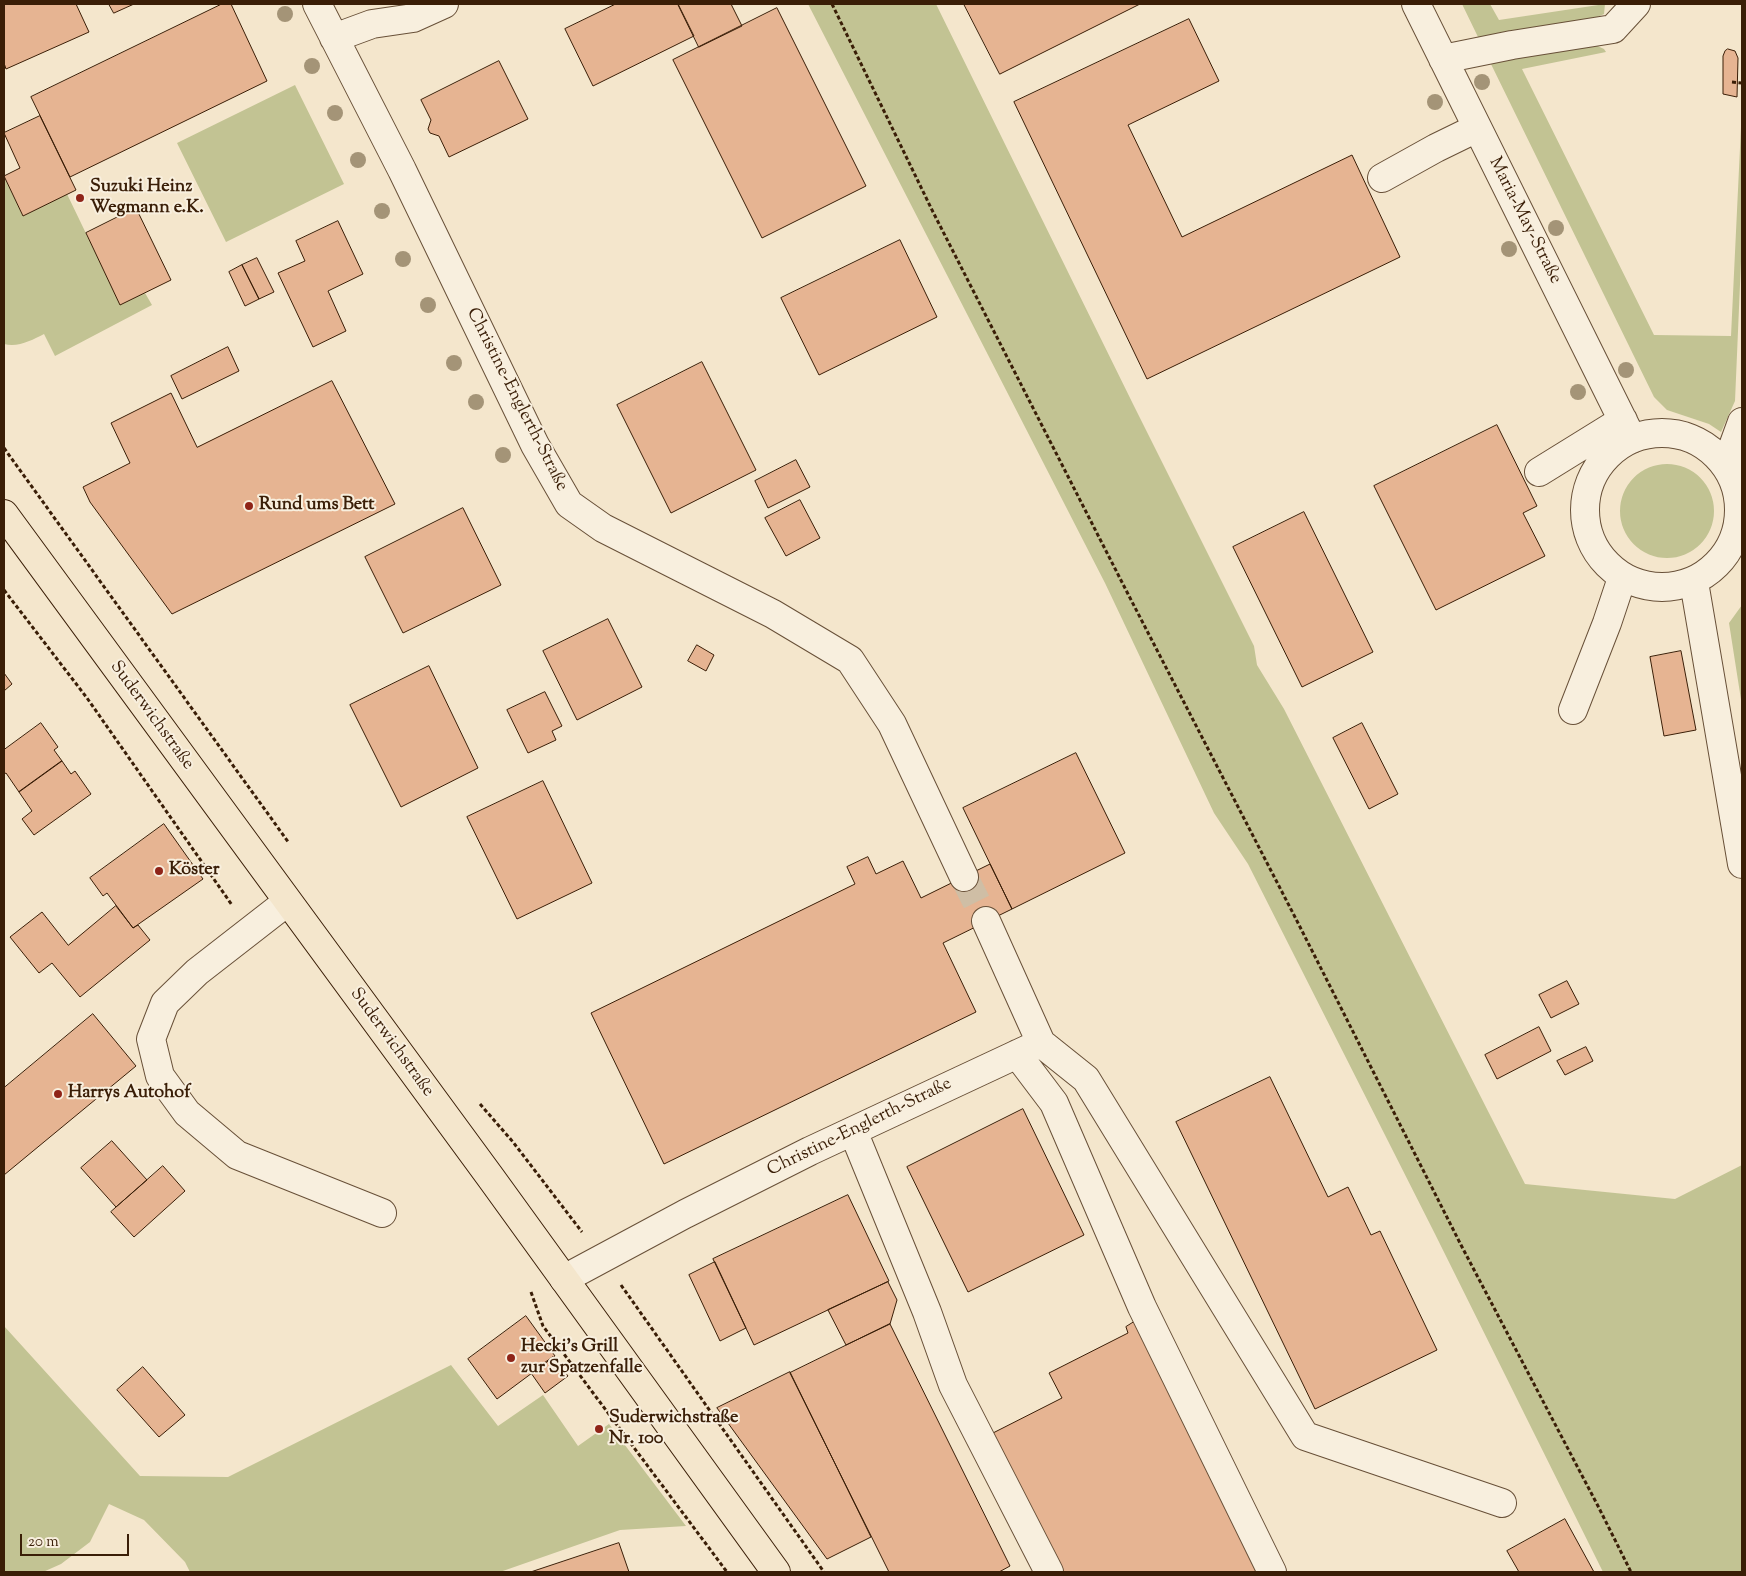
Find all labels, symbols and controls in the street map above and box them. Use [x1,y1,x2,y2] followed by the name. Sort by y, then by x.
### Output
[1483,154,1565,288] street label: Maria-May-Straße
[90,177,204,220] place label: Suzuki Heinz Wegmann e.K.
[74,192,86,204] marker: Suzuki Heinz Wegmann e.K.
[460,305,572,495] street label: Christine-Englerth-Straße
[259,495,374,517] place label: Rund ums Bett
[243,500,255,512] marker: Rund ums Bett
[104,657,198,775] street label: Suderwichstraße
[169,860,219,882] place label: Köster
[153,865,165,877] marker: Köster
[344,984,438,1102] street label: Suderwichstraße
[764,1074,956,1182] street label: Christine-Englerth-Straße
[68,1083,190,1105] place label: Harrys Autohof
[52,1088,64,1100] marker: Harrys Autohof
[521,1337,642,1380] place label: Hecki's Grill zur Spatzenfalle
[505,1352,517,1364] marker: Hecki's Grill zur Spatzenfalle
[609,1408,738,1450] place label: Suderwichstraße Nr. 100
[593,1423,605,1435] marker: Suderwichstraße Nr. 100
[22,1524,131,1556] scale bar
[28,1532,59,1553] text: 20 m

